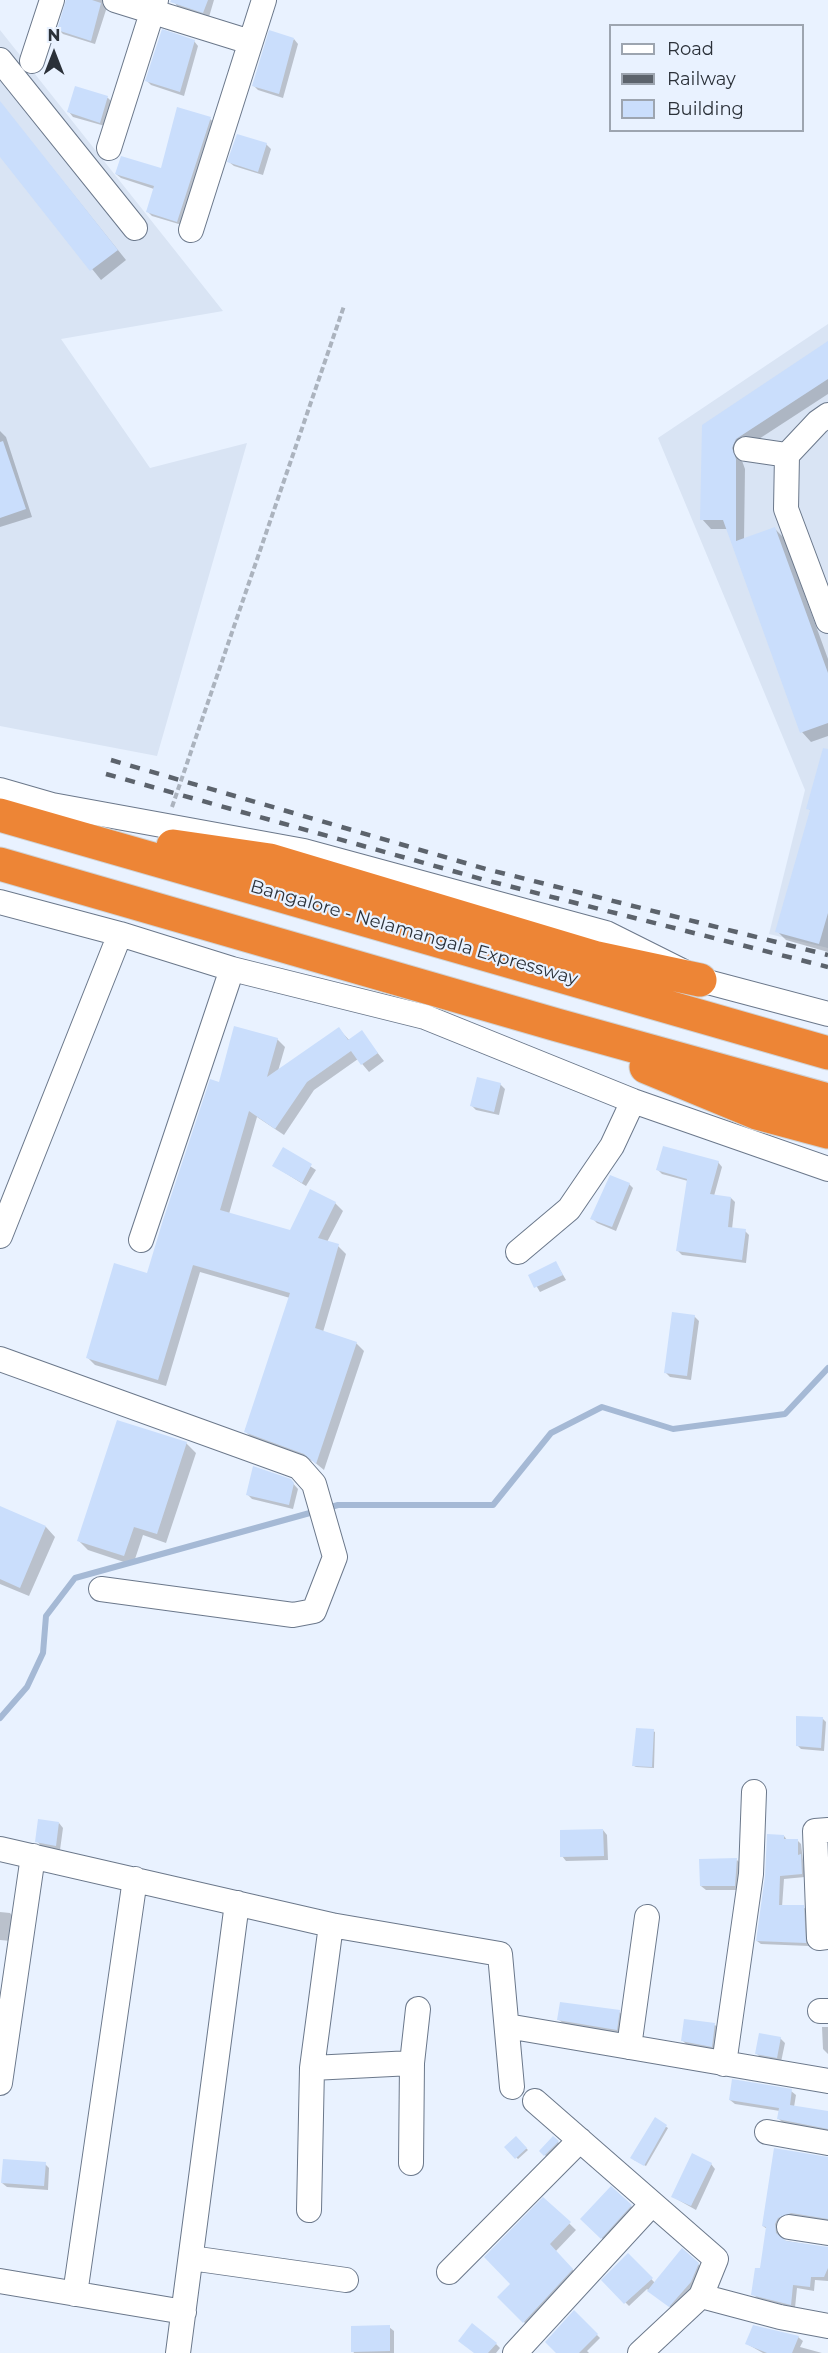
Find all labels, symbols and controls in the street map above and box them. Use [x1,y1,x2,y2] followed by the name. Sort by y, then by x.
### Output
[24,24,84,84] north arrow
[609,24,804,132] legend
[48,26,60,45] text: N
[667,38,714,60] text: Road
[667,68,736,90] text: Railway
[667,98,744,120] text: Building
[248,876,580,990] street label: Bangalore - Nelamangala Expressway

